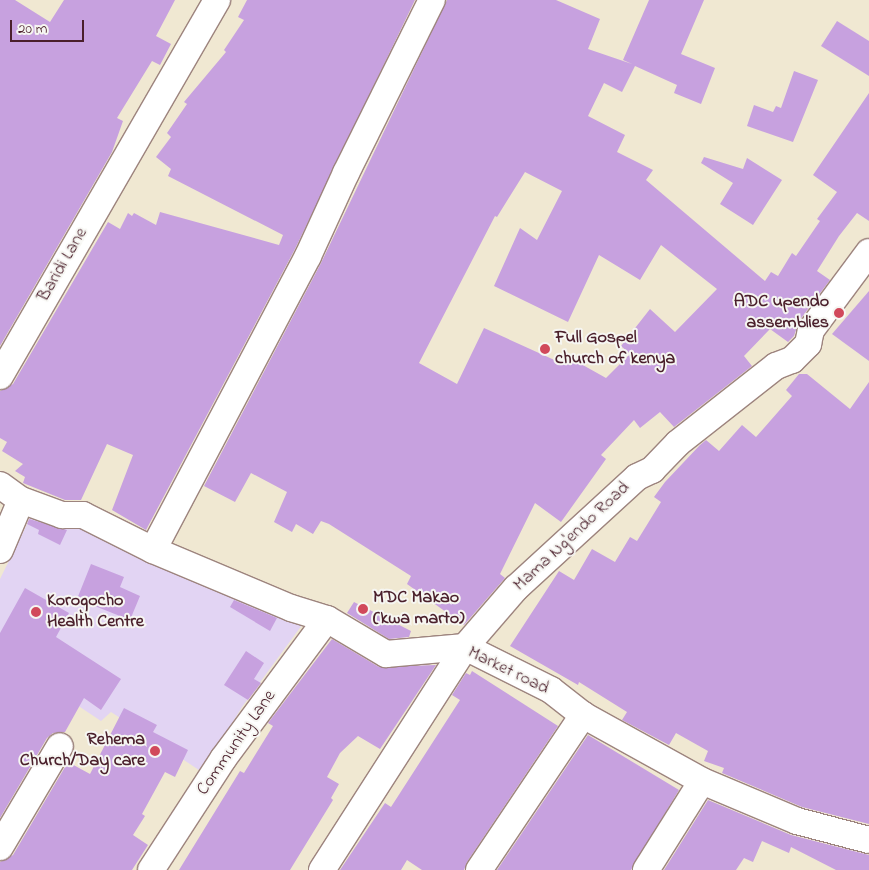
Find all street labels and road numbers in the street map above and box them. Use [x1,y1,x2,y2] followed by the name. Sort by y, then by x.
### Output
[33,224,93,306] street label: Baridi Lane
[509,478,635,596] street label: Mama Ng'endo Road
[464,642,552,700] street label: Market road
[193,686,281,800] street label: Community Lane

